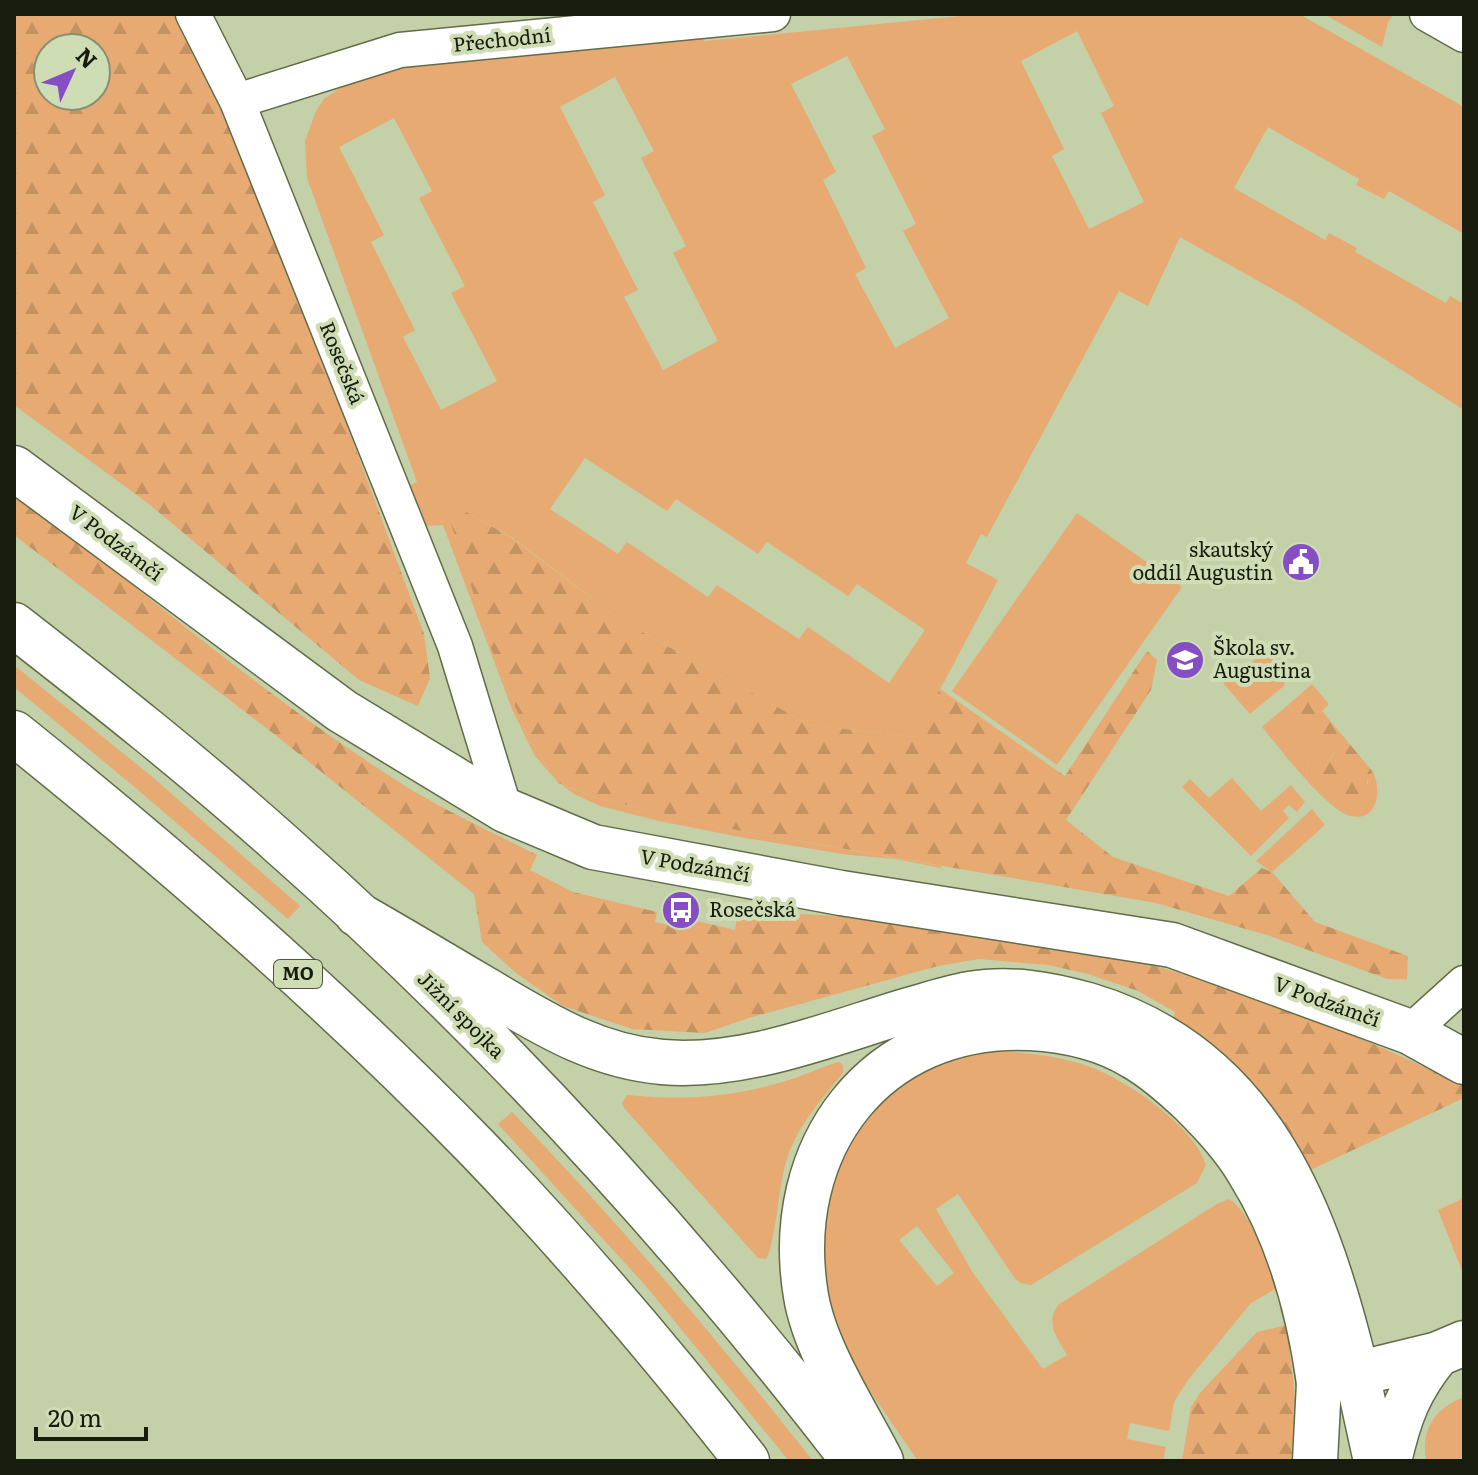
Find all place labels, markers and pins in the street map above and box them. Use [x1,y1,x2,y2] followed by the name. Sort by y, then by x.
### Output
[1132,533,1273,586] place label: skautský oddíl Augustin
[1280,541,1322,583] public building icon: skautský oddíl Augustin
[1213,631,1311,684] place label: Škola sv. Augustina
[1164,639,1206,681] school or university icon: Škola sv. Augustina
[660,889,702,931] bus stop icon: Rosečská
[709,893,796,923] place label: Rosečská

